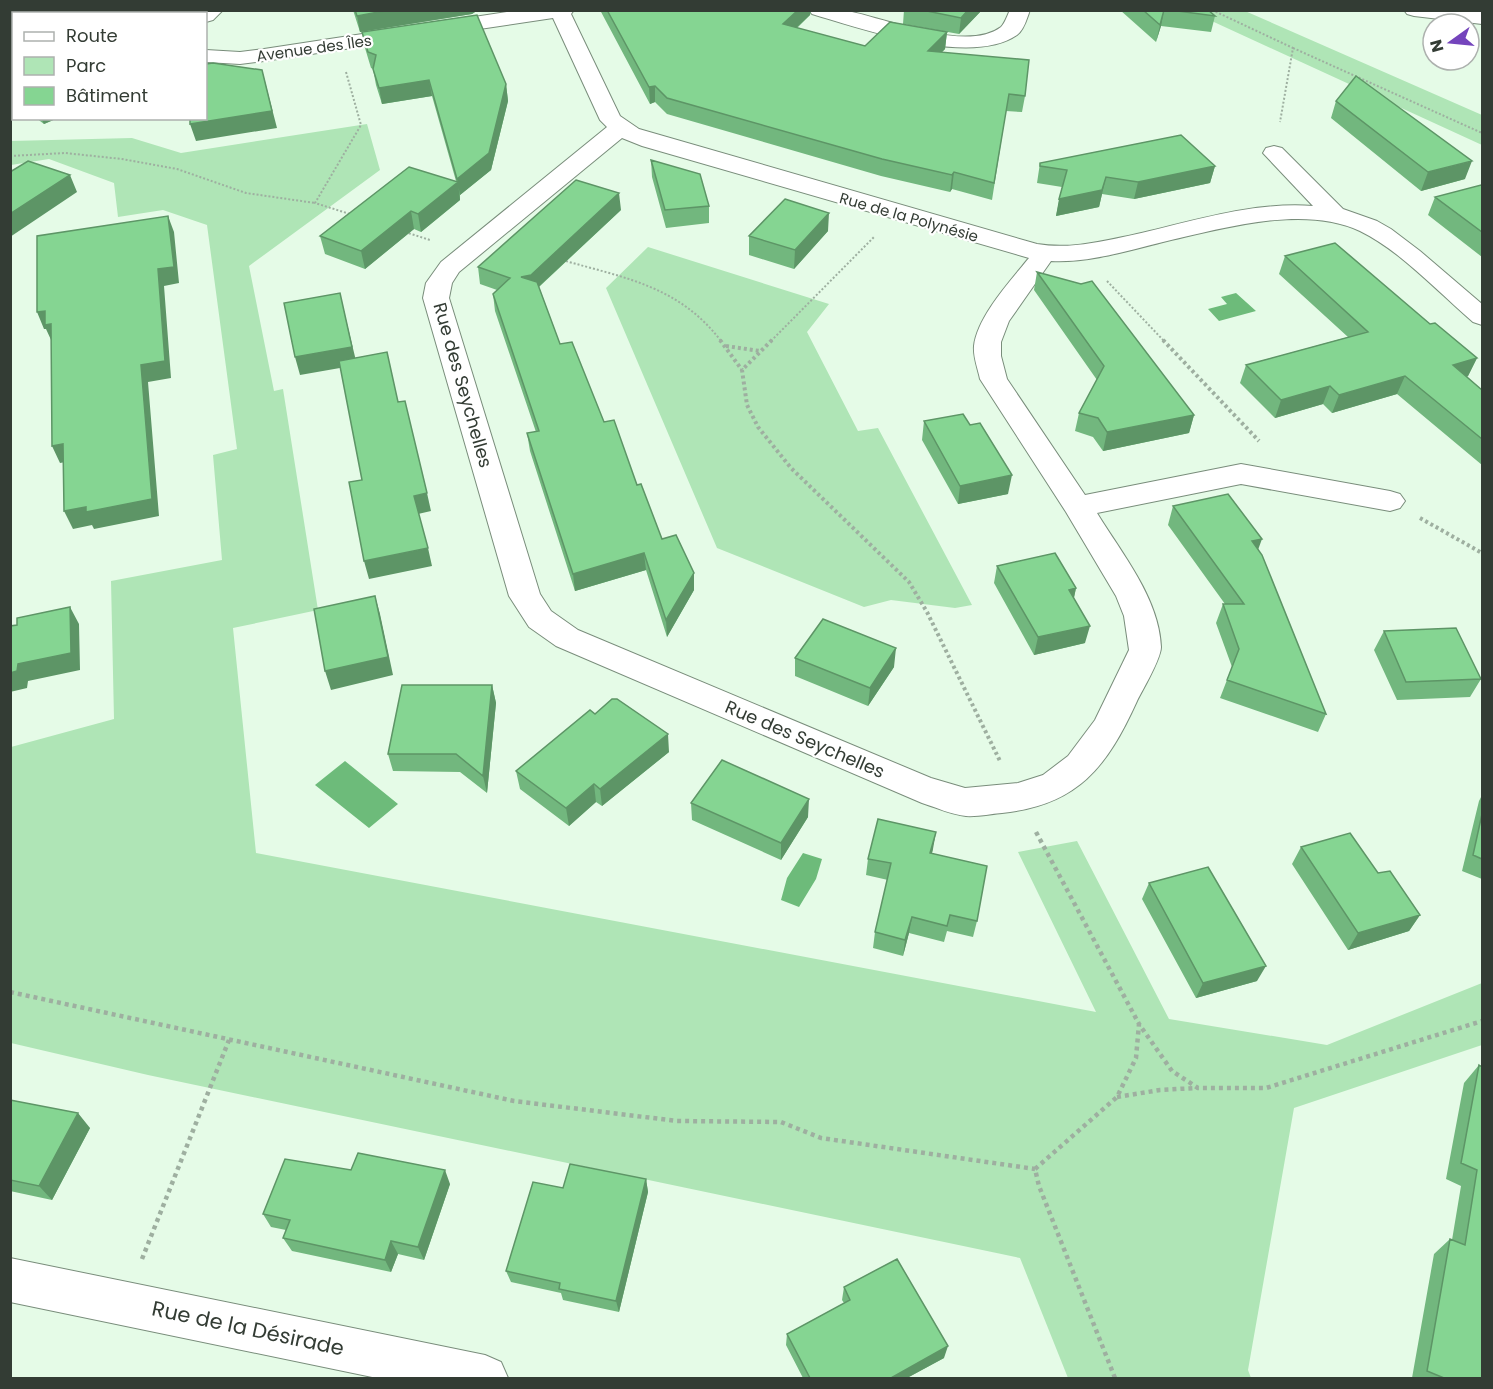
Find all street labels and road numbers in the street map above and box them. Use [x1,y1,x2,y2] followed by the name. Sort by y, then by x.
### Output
[255,29,373,66] street label: Avenue des Îles
[837,187,981,247] street label: Rue de la Polynésie
[427,299,499,471] street label: Rue des Seychelles
[721,694,889,784] street label: Rue des Seychelles
[149,1293,347,1363] street label: Rue de la Désirade

